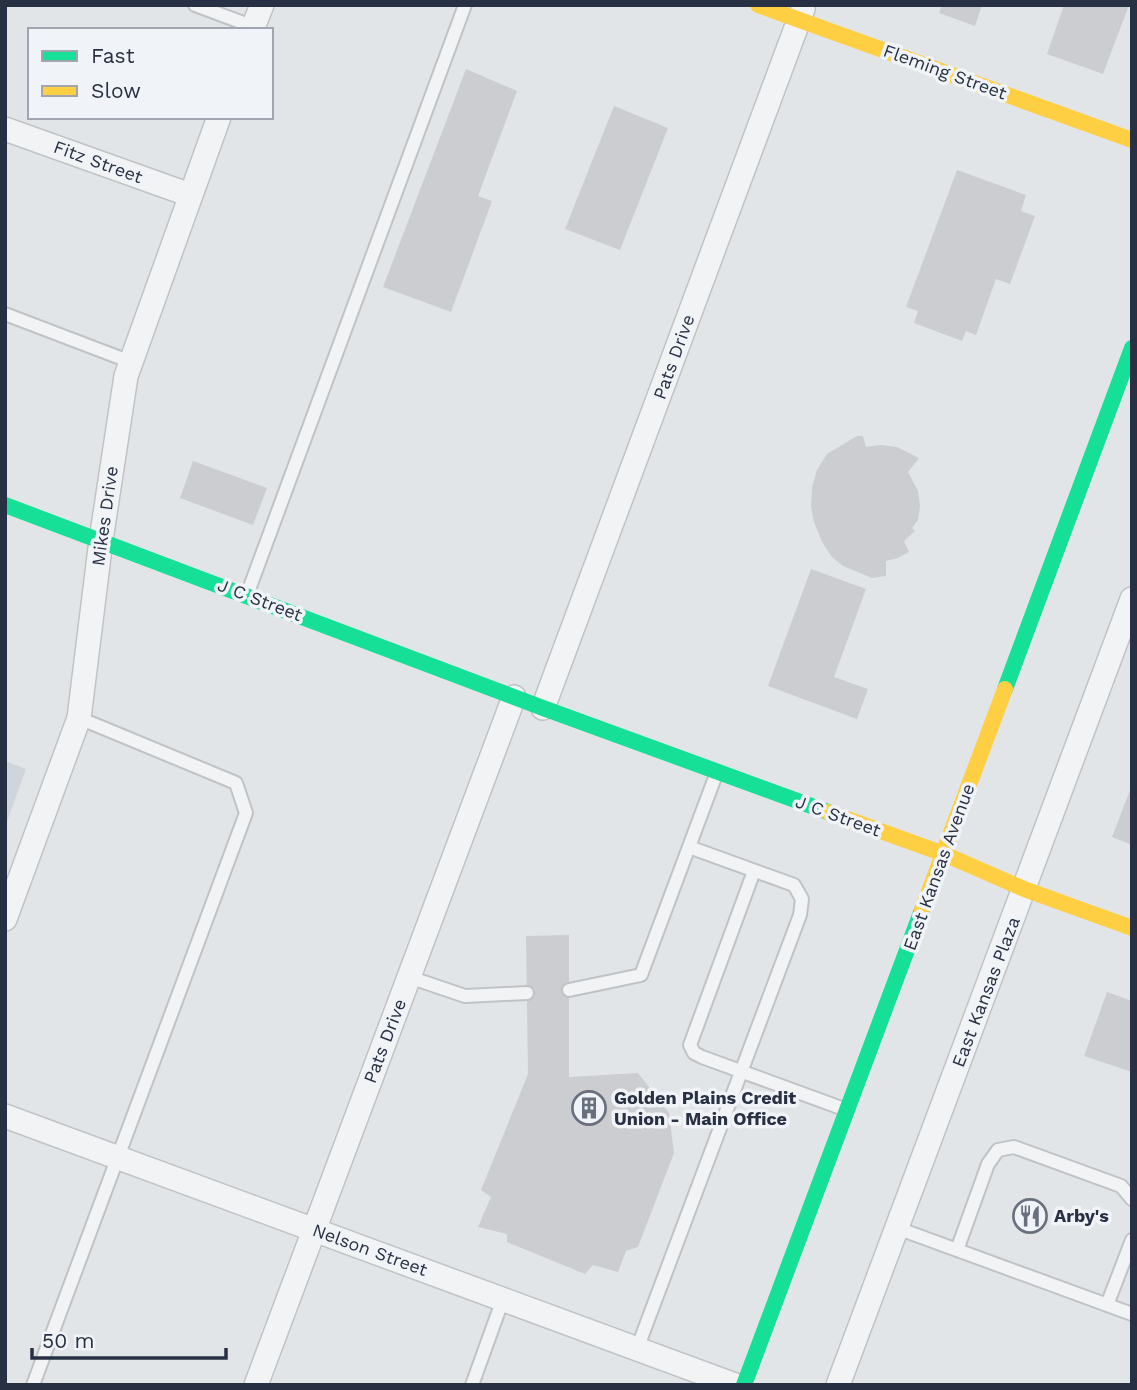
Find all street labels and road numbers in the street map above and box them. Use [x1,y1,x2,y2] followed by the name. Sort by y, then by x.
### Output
[881,39,1010,104] street label: Fleming Street
[51,136,146,187] street label: Fitz Street
[648,312,699,402] street label: Pats Drive
[87,465,122,567] street label: Mikes Drive
[215,574,306,625] street label: J C Street
[899,781,978,953] street label: East Kansas Avenue
[793,790,884,841] street label: J C Street
[947,914,1024,1070] street label: East Kansas Plaza
[359,996,410,1086] street label: Pats Drive
[310,1219,431,1280] street label: Nelson Street

